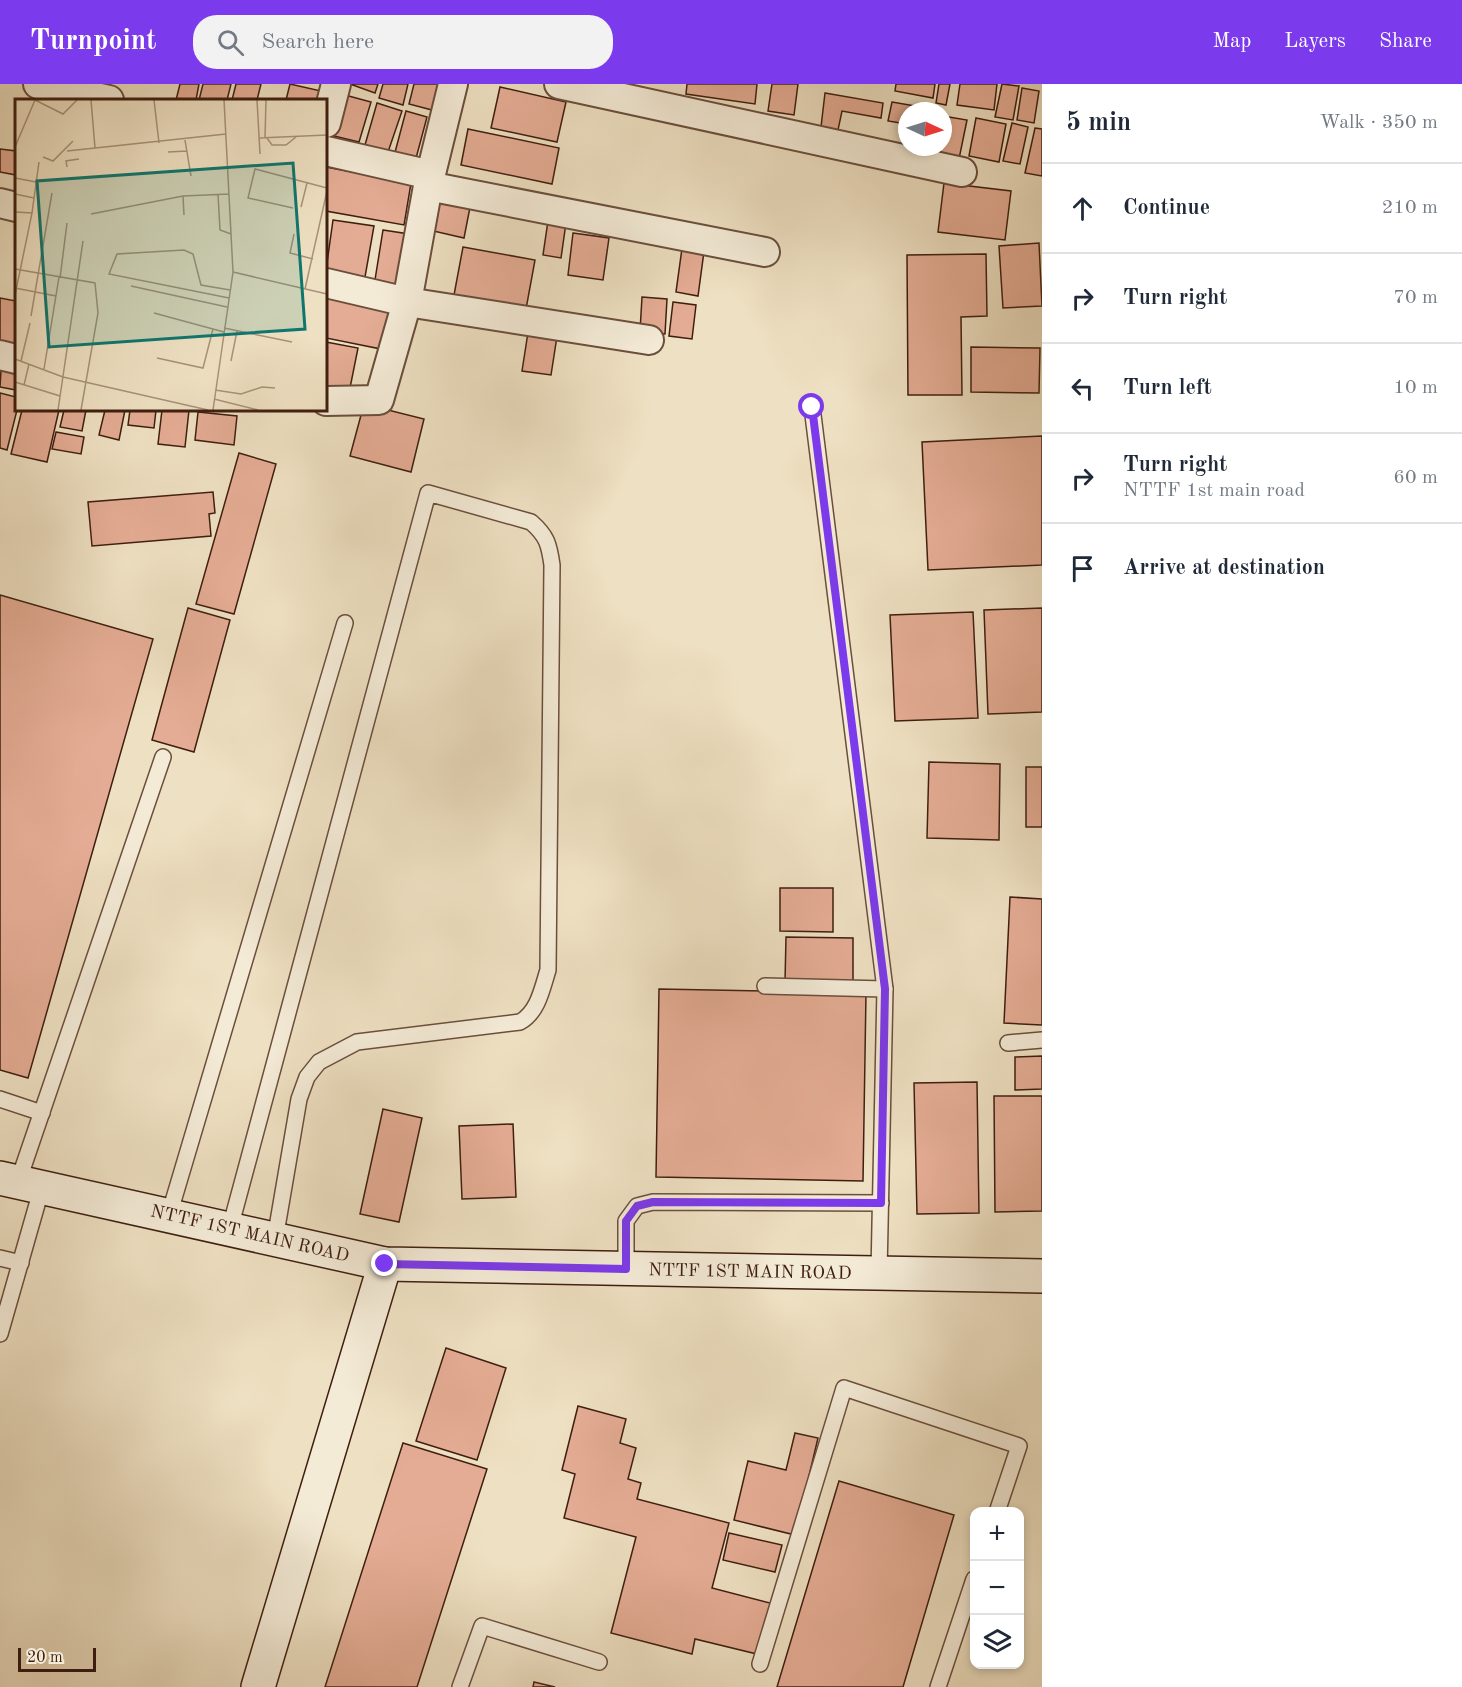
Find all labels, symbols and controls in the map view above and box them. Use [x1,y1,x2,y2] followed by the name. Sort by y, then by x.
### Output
[193,15,613,69] search box
[214,26,247,59] icon: search
[30,28,157,56] text: Turnpoint
[262,31,374,53] text: Search here
[1212,31,1251,52] text: Map
[1284,31,1346,52] text: Layers
[1379,31,1432,52] text: Share
[15,99,327,411] inset map
[898,102,952,156] north arrow
[1066,110,1131,136] text: 5 min
[1319,113,1438,133] text: Walk · 350 m
[1066,192,1099,225] icon: ahead
[1123,197,1210,219] text: Continue
[1382,198,1438,218] text: 210 m
[1066,282,1099,315] icon: right
[1123,287,1227,309] text: Turn right
[1393,288,1438,308] text: 70 m
[1066,372,1099,405] icon: left
[1123,377,1212,399] text: Turn left
[1393,378,1438,398] text: 10 m
[798,393,824,419] route start
[1123,454,1227,476] text: Turn right
[1066,462,1099,495] icon: right
[1393,468,1438,488] text: 60 m
[1123,481,1305,501] text: NTTF 1st main road
[1066,552,1099,585] icon: arrive
[1123,557,1325,579] text: Arrive at destination
[149,1202,351,1266] street label: NTTF 1ST MAIN ROAD
[371,1250,397,1276] route end
[648,1261,852,1283] street label: NTTF 1ST MAIN ROAD
[970,1507,1024,1669] map controls
[970,1507,1024,1561] button: +
[970,1561,1024,1615] button: −
[970,1615,1024,1669] button: layers
[18,1645,96,1672] scale bar
[27,1650,63,1666] text: 20 m

